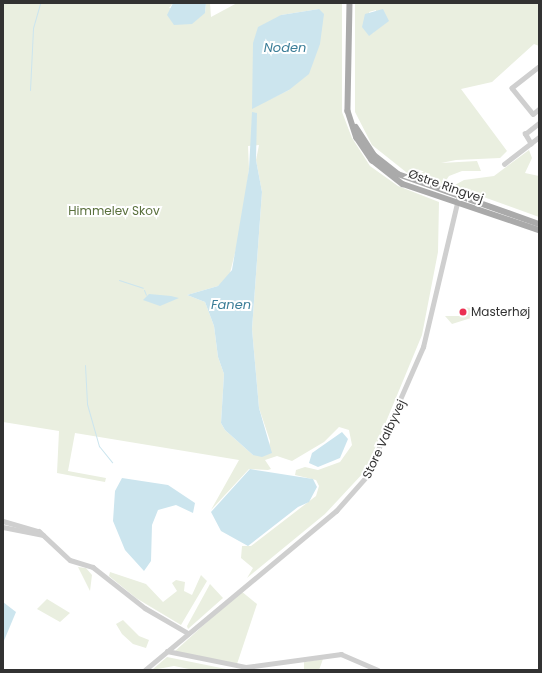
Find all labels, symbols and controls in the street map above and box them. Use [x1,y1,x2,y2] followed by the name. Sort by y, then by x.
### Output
[264,40,306,56] water label: Noden
[407,166,485,206] street label: Østre Ringvej
[68,204,160,218] park label: Himmelev Skov
[211,297,251,313] water label: Fanen
[471,305,530,319] place label: Masterhøj
[458,307,468,317] marker: Masterhøj
[359,397,409,481] street label: Store Valbyvej

